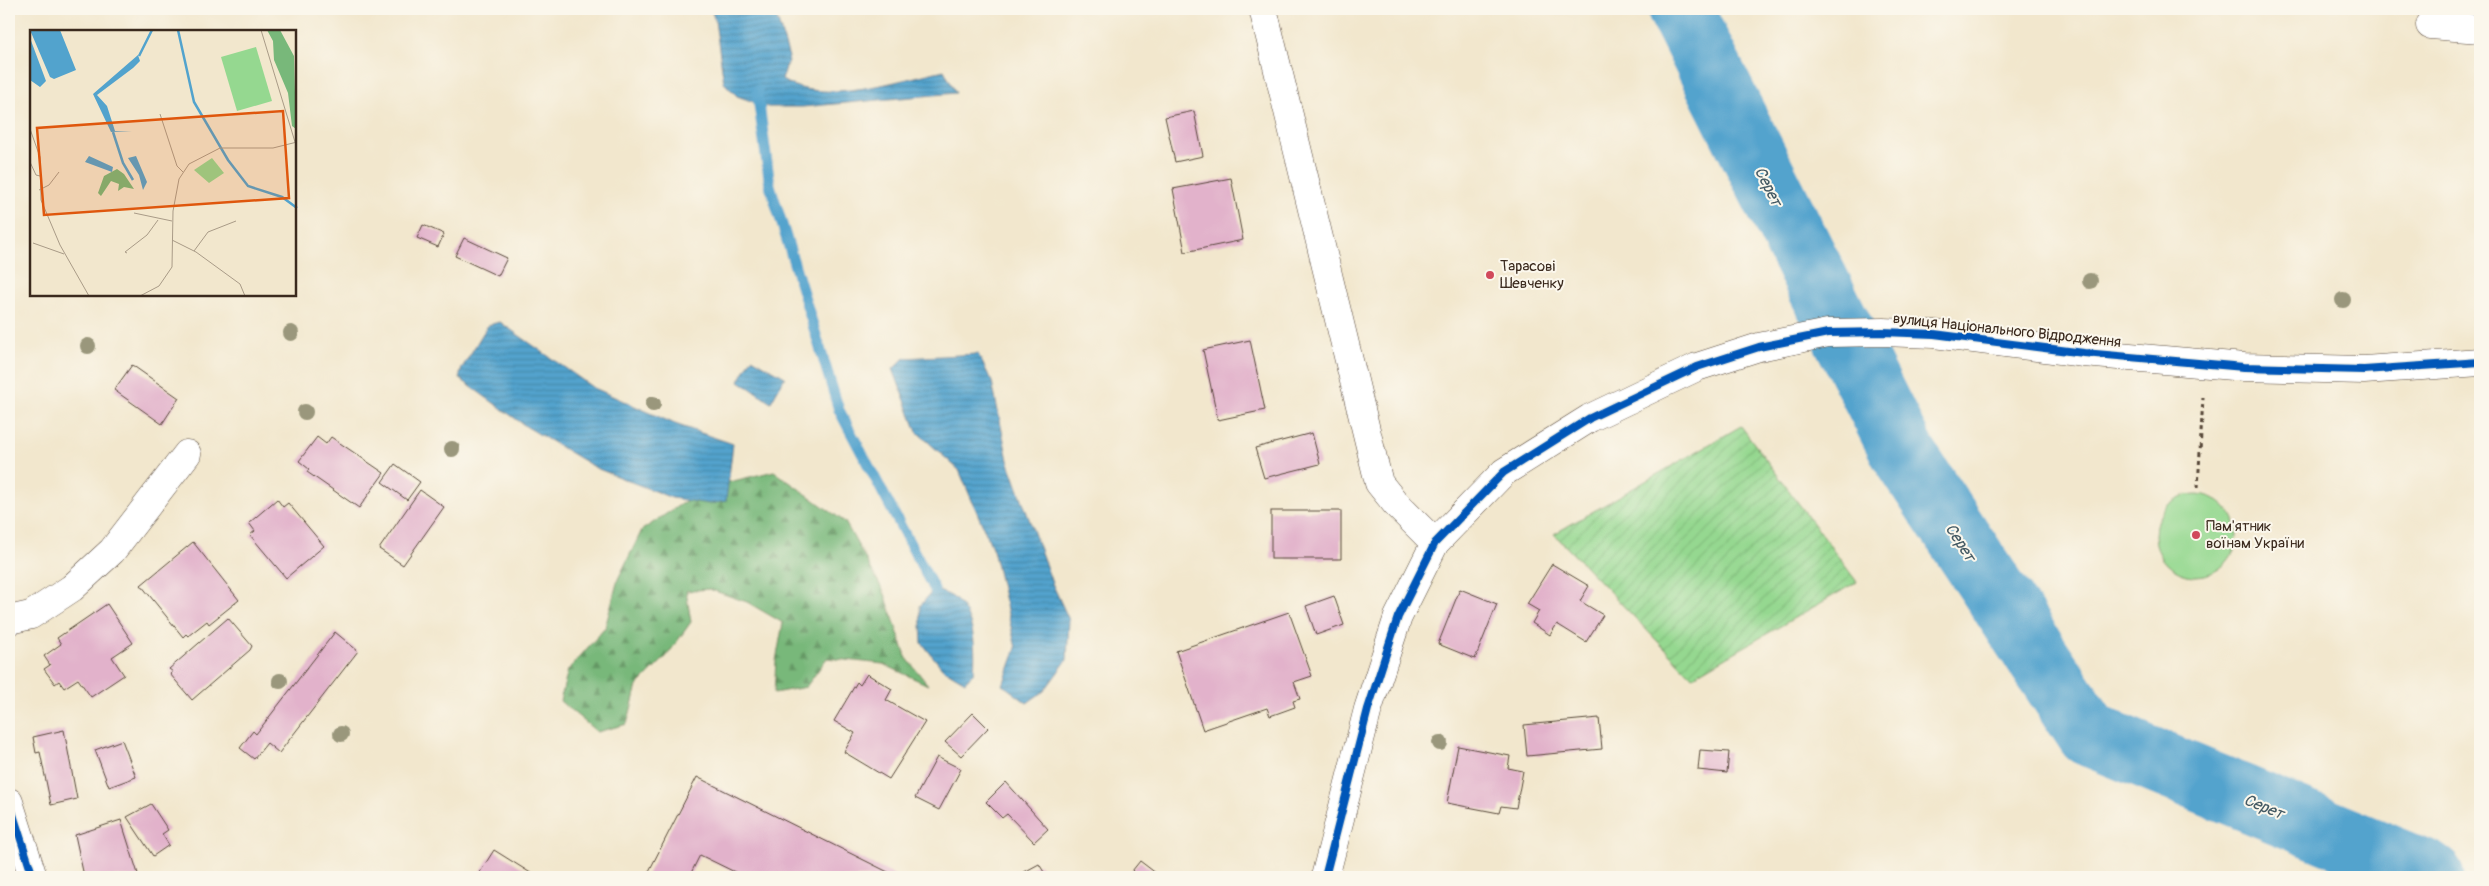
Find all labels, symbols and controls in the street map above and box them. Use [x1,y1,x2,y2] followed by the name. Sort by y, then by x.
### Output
[30,30,296,296] inset map
[1750,164,1787,211] water label: Серет
[1500,257,1564,293] place label: Тарасові Шевченку
[1484,269,1496,281] marker: Тарасові Шевченку
[1892,309,2122,352] street label: вулиця Національного Відродження
[2206,517,2304,553] place label: Пам'ятник воїнам України
[1941,520,1981,567] water label: Серет
[2190,529,2202,541] marker: Пам'ятник воїнам України
[2241,790,2288,825] water label: Серет

